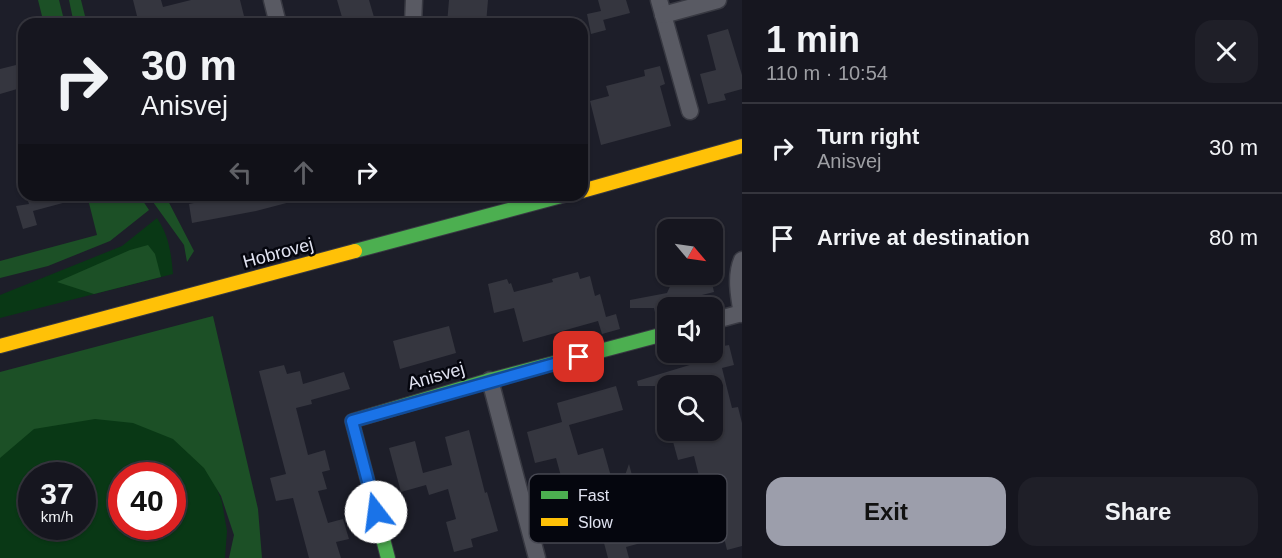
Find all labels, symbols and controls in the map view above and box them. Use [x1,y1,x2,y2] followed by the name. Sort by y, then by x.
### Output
[766,19,860,60] text: 1 min
[1195,20,1258,83] button: close
[42,42,120,120] icon: right
[141,42,237,89] text: 30 m
[766,62,888,84] text: 110 m · 10:54
[141,91,228,121] text: Anisvej
[817,124,919,149] text: Turn right
[766,132,799,165] icon: right
[1209,135,1258,160] text: 30 m
[817,150,881,172] text: Anisvej
[224,156,257,189] icon: left
[287,156,320,189] icon: ahead
[350,156,383,189] icon: right
[657,219,723,285] north arrow
[657,219,723,441] map controls
[766,222,799,255] icon: arrive
[817,225,1030,250] text: Arrive at destination
[1209,225,1258,250] text: 80 m
[241,234,315,272] street label: Hobrovej
[657,297,723,363] button: sound
[553,331,604,382] pin
[562,340,595,373] icon: arrive
[405,358,467,394] street label: Anisvej
[657,375,723,441] button: search
[108,462,186,540] speed limit sign: 40
[529,474,727,543] legend
[40,477,74,510] text: 37
[766,477,1006,546] button: Exit
[1018,477,1258,546] button: Share
[344,480,408,544] position arrow
[578,487,610,504] text: Fast
[41,508,73,525] text: km/h
[578,514,613,531] text: Slow

